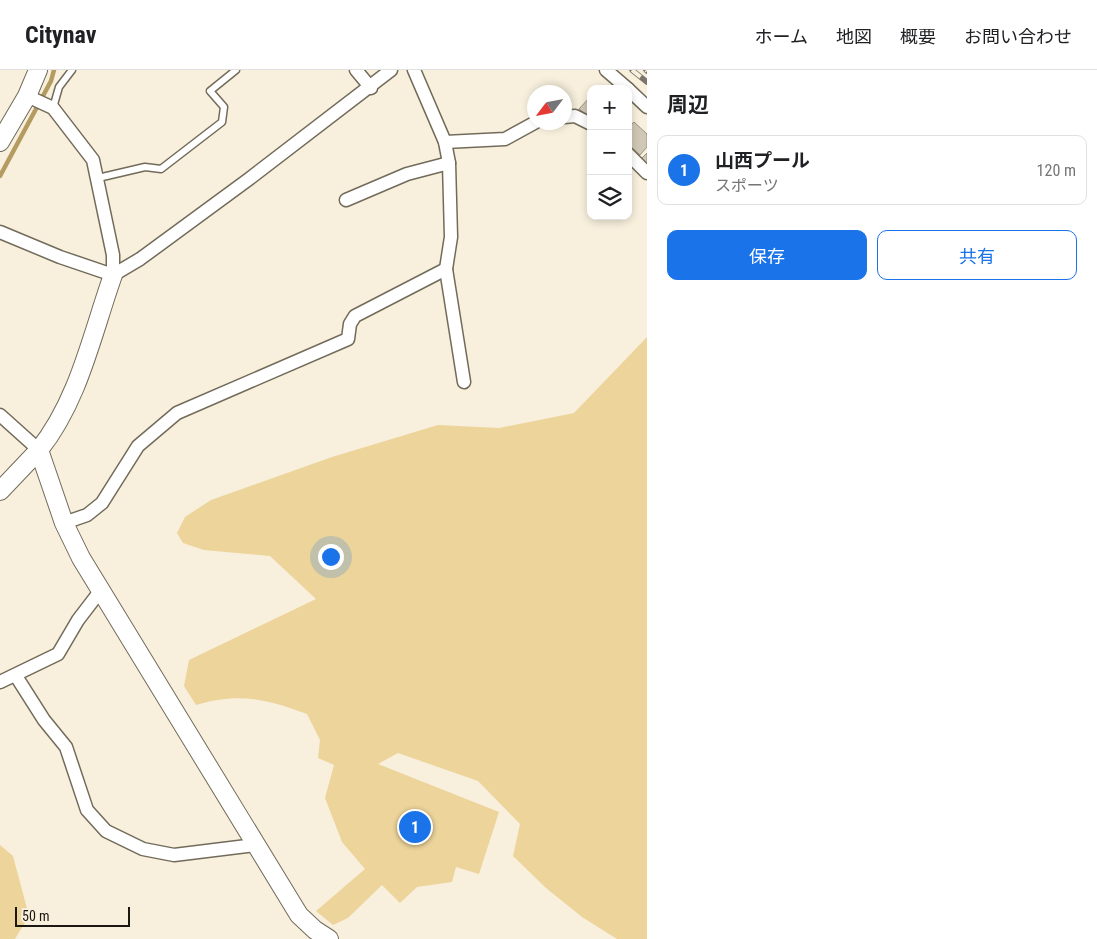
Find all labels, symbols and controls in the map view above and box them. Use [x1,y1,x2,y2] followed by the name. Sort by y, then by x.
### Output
[25,21,96,49] text: Citynav
[755,26,808,47] text: ホーム
[836,26,872,47] text: 地図
[900,26,936,47] text: 概要
[964,26,1072,47] text: お問い合わせ
[527,85,572,130] north arrow
[587,85,632,220] map controls
[587,85,632,130] button: +
[667,93,709,117] text: 周辺
[587,130,632,175] button: −
[715,149,810,172] text: 山西プール
[680,161,688,180] text: 1
[1037,161,1076,180] text: 120 m
[587,175,632,220] button: layers
[715,176,779,195] text: スポーツ
[667,230,867,280] button: 保存
[877,230,1077,280] button: 共有
[318,544,344,570] your location
[399,808,431,846] pin: 1
[15,904,130,927] scale bar
[22,908,50,924] text: 50 m

